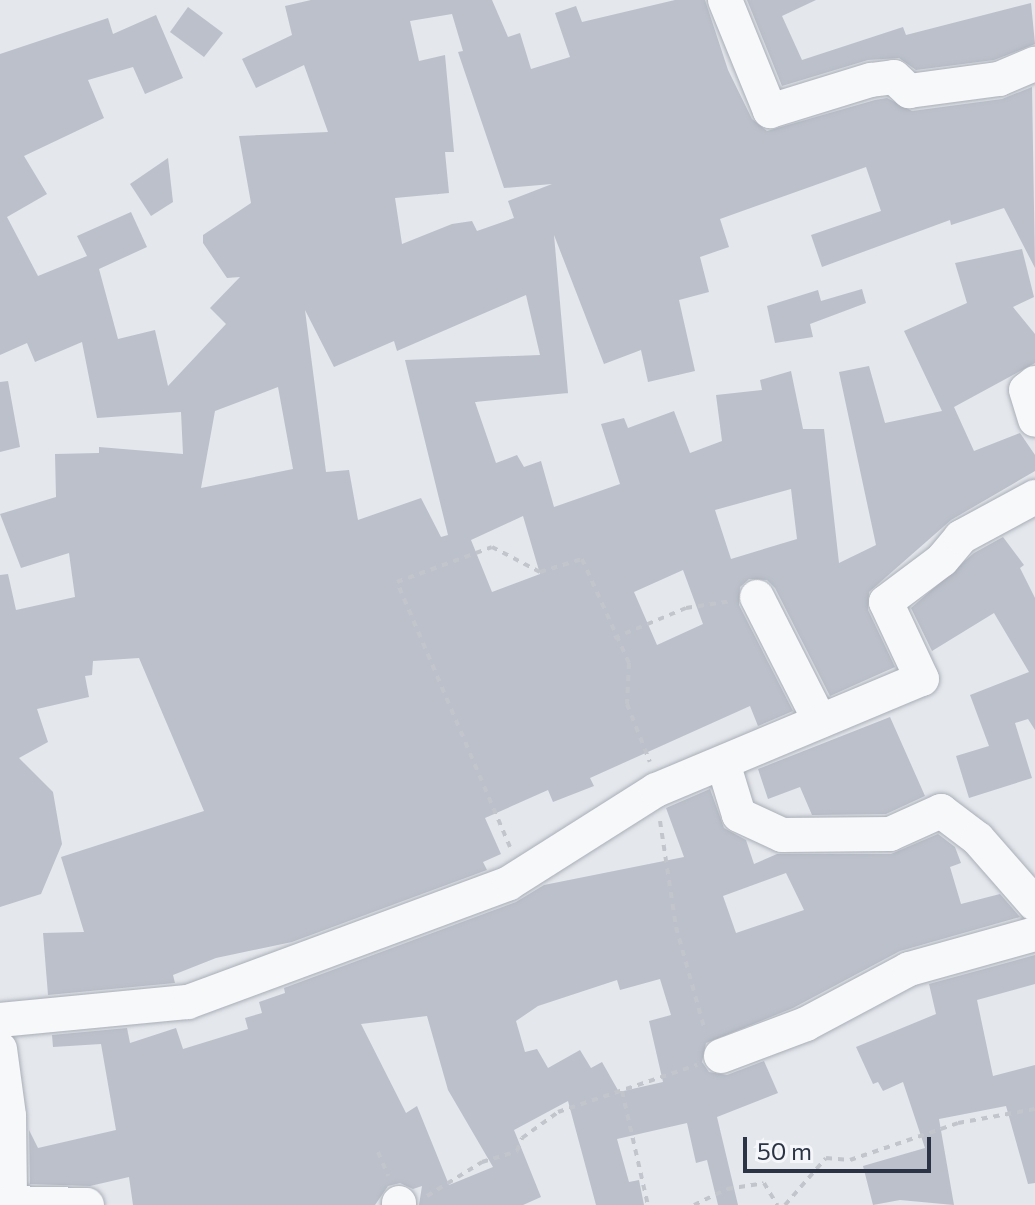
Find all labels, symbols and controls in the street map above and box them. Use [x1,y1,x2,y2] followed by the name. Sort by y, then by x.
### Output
[747,1121,935,1171] scale bar
[757,1136,812,1165] text: 50 m

